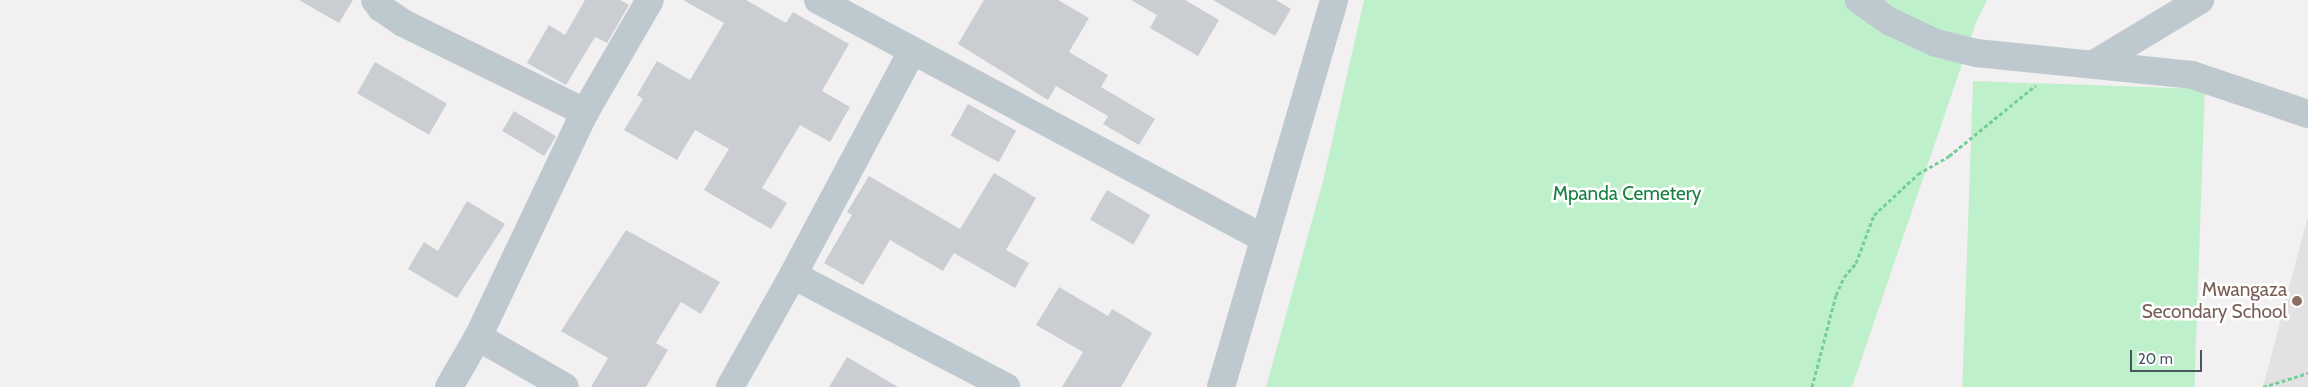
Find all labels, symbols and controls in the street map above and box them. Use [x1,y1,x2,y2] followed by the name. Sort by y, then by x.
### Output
[1553,183,1701,205] park label: Mpanda Cemetery
[2142,279,2287,323] place label: Mwangaza Secondary School
[2291,295,2303,307] marker: Mwangaza Secondary School
[2133,340,2206,372] scale bar
[2138,350,2173,368] text: 20 m

